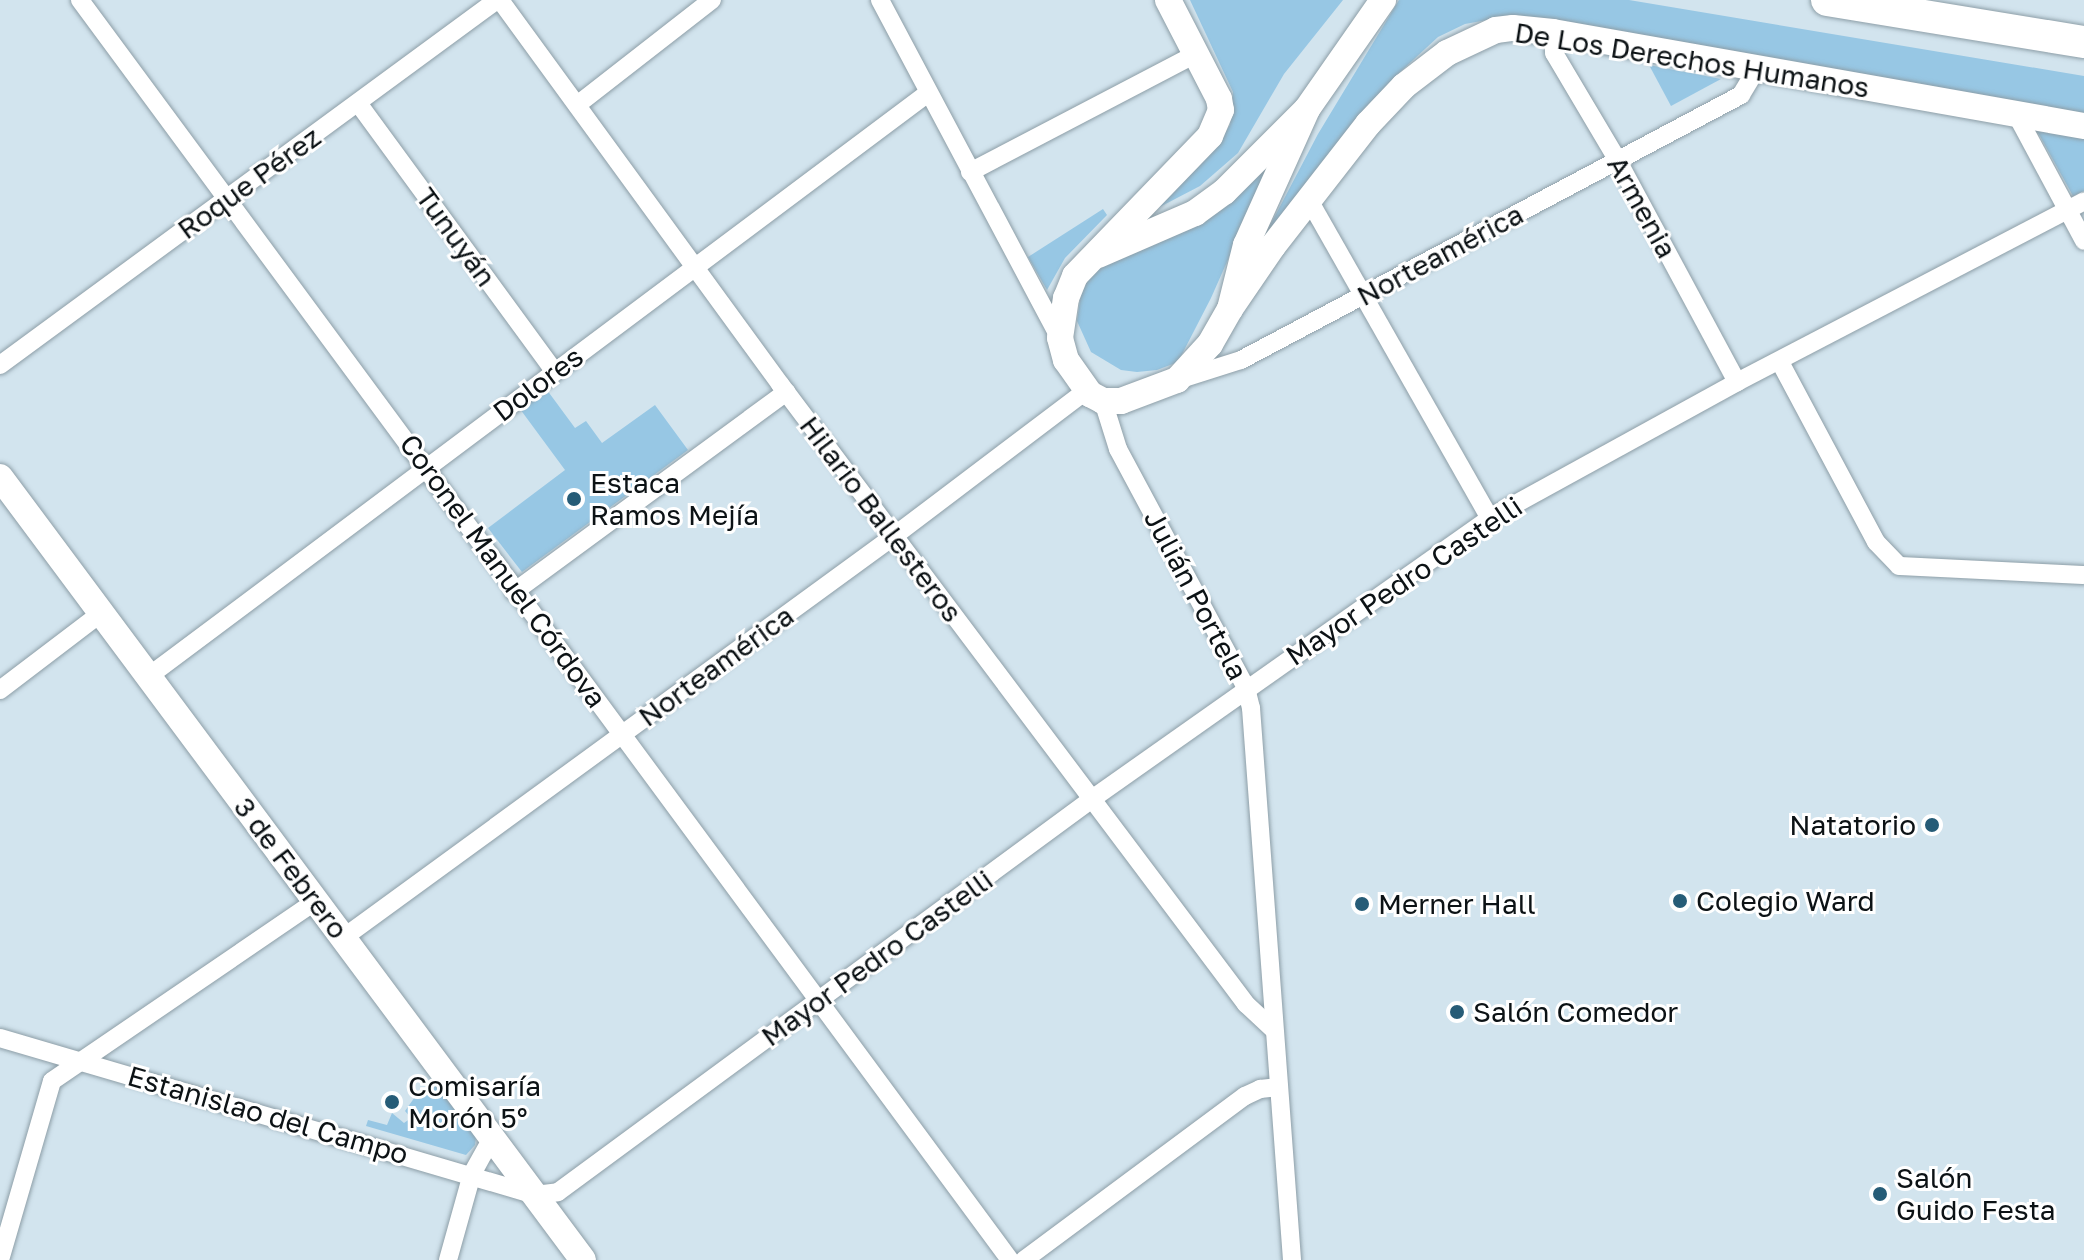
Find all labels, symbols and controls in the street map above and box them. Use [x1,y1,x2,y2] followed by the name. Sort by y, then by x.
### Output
[1512,15,1872,105] street label: De Los Derechos Humanos
[171,120,327,246] street label: Roque Pérez
[1600,150,1684,264] street label: Armenia
[409,181,503,293] street label: Tunuyán
[1351,197,1529,313] street label: Norteamérica
[487,339,589,429] street label: Dolores
[793,410,969,628] street label: Hilario Ballesteros
[393,428,613,714] street label: Coronel Manuel Córdova
[590,466,759,532] place label: Estaca Ramos Mejía
[1279,489,1529,673] street label: Mayor Pedro Castelli
[565,490,583,508] marker: Estaca Ramos Mejía
[1137,504,1255,686] street label: Julián Portela
[632,599,800,733] street label: Norteamérica
[227,791,355,945] street label: 3 de Febrero
[1789,808,1916,842] place label: Natatorio
[1923,816,1941,834] marker: Natatorio
[755,863,999,1053] street label: Mayor Pedro Castelli
[1696,884,1875,918] place label: Colegio Ward
[1378,887,1536,921] place label: Merner Hall
[1671,892,1689,910] marker: Colegio Ward
[1353,895,1371,913] marker: Merner Hall
[1473,995,1678,1029] place label: Salón Comedor
[1448,1003,1466,1021] marker: Salón Comedor
[124,1059,412,1171] street label: Estanislao del Campo
[408,1069,541,1135] place label: Comisaría Morón 5°
[383,1093,401,1111] marker: Comisaría Morón 5°
[1896,1161,2056,1227] place label: Salón Guido Festa
[1871,1185,1889,1203] marker: Salón Guido Festa

